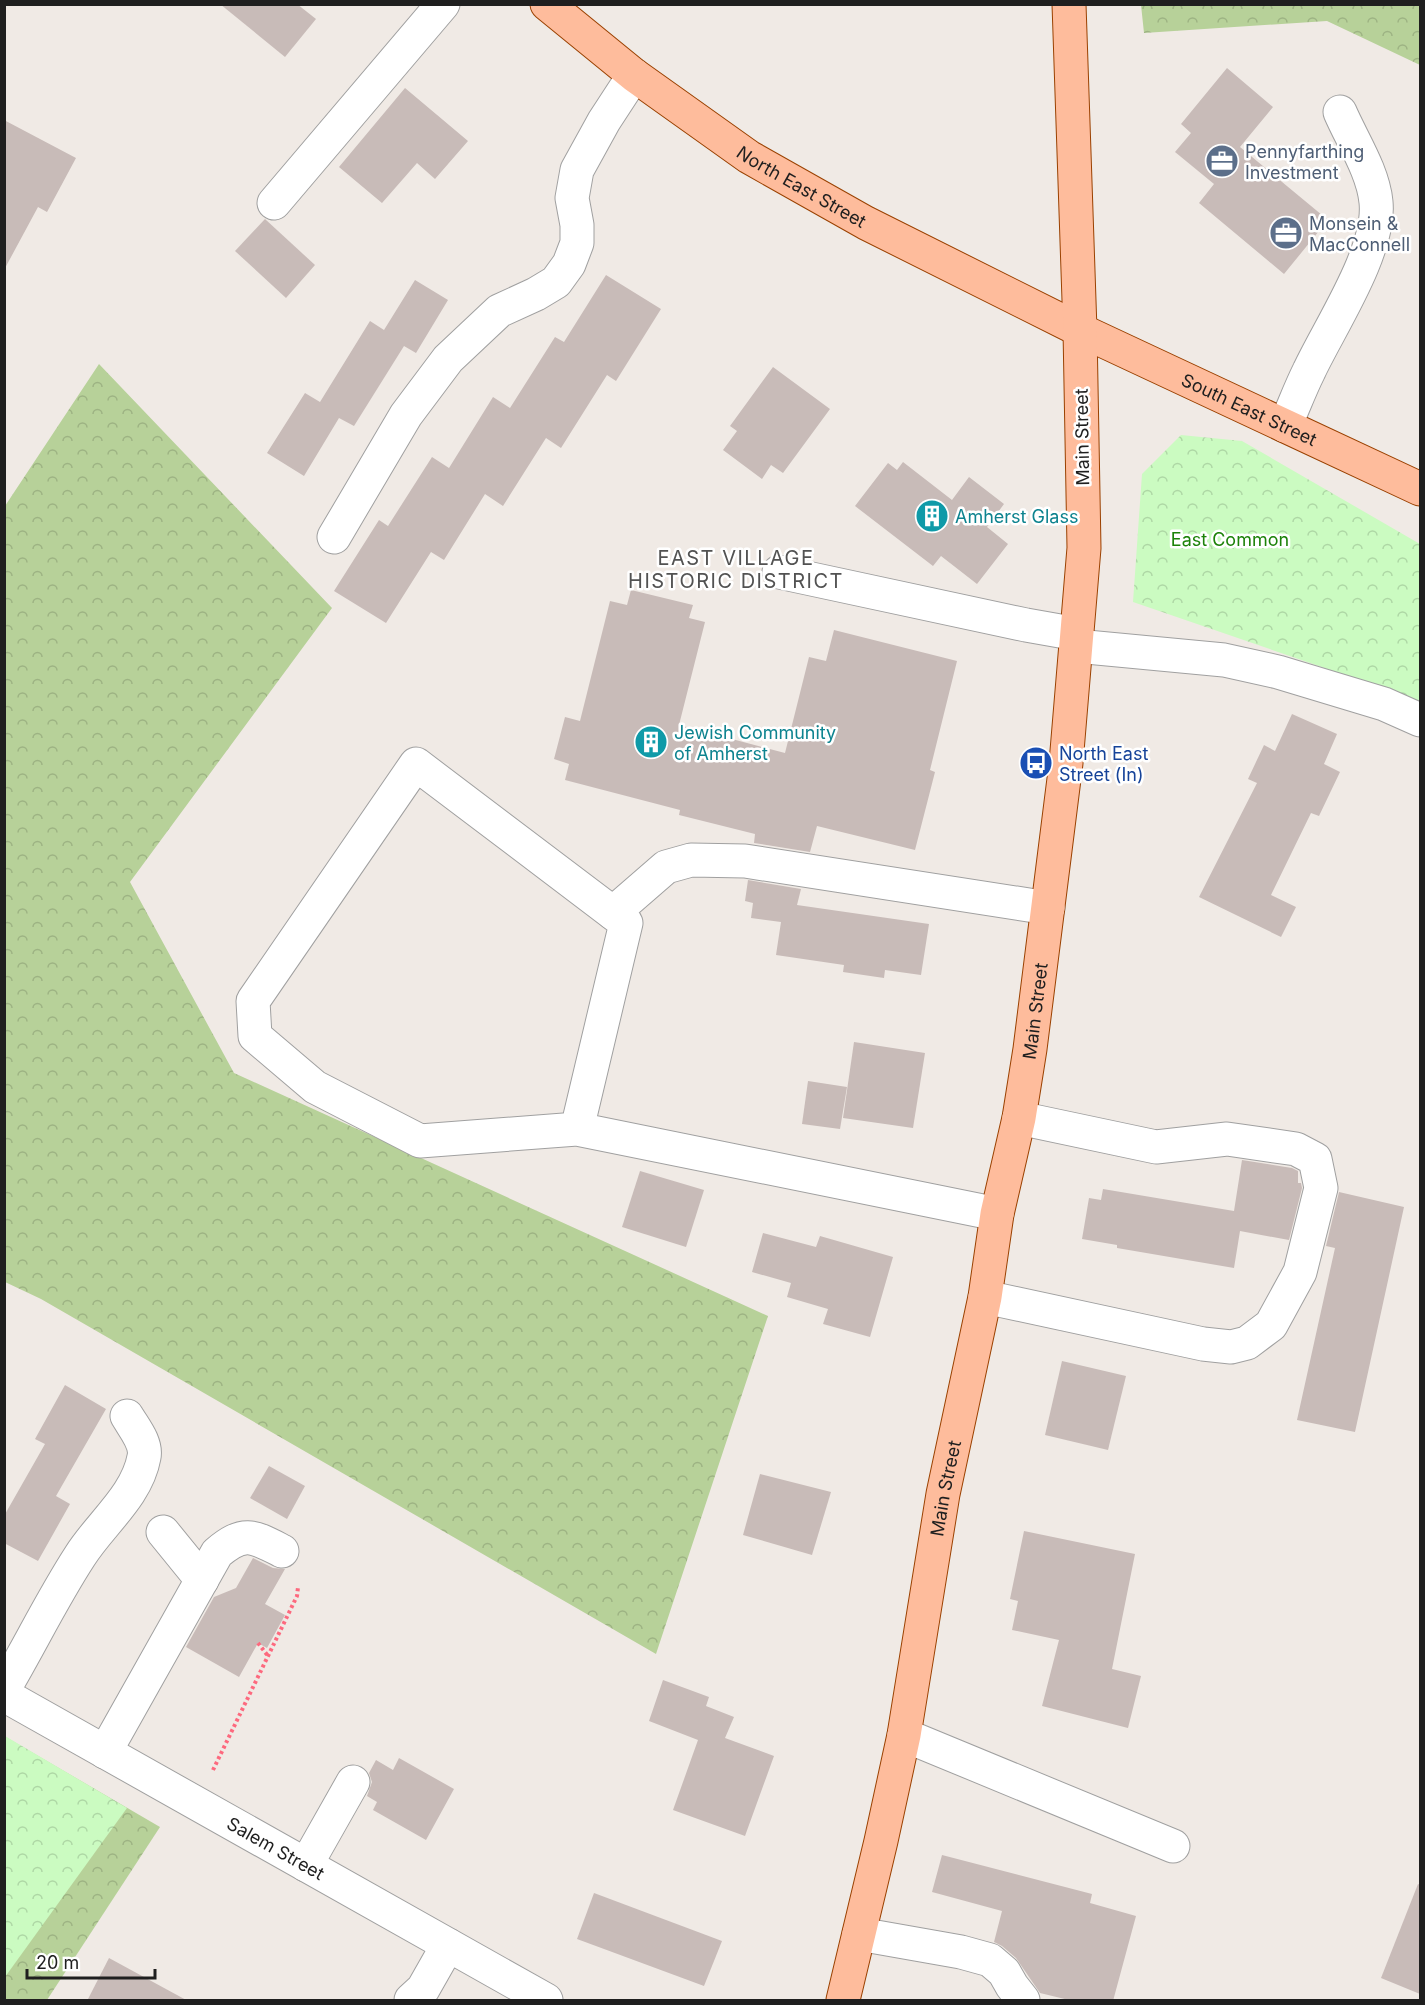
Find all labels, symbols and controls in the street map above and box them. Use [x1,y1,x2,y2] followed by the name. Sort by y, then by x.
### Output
[733,141,870,232] street label: North East Street
[1245,141,1364,183] place label: Pennyfarthing Investment
[1204,143,1240,179] office icon: Pennyfarthing Investment
[1309,213,1410,255] place label: Monsein & MacConnell
[1268,215,1304,251] office icon: Monsein & MacConnell
[1178,369,1320,450] street label: South East Street
[1071,388,1093,486] street label: Main Street
[914,498,950,534] building icon: Amherst Glass
[955,506,1078,527] place label: Amherst Glass
[1171,529,1289,550] park label: East Common
[628,546,844,593] district label: EAST VILLAGE HISTORIC DISTRICT
[674,722,836,764] place label: Jewish Community of Amherst
[633,724,669,760] building icon: Jewish Community of Amherst
[1059,743,1148,785] place label: North East Street (In)
[1018,745,1054,781] bus stop icon: North East Street (In)
[1018,961,1051,1061] street label: Main Street
[926,1438,965,1538] street label: Main Street
[224,1812,328,1884] street label: Salem Street
[27,1942,154,1980] scale bar
[36,1952,79,1973] text: 20 m

